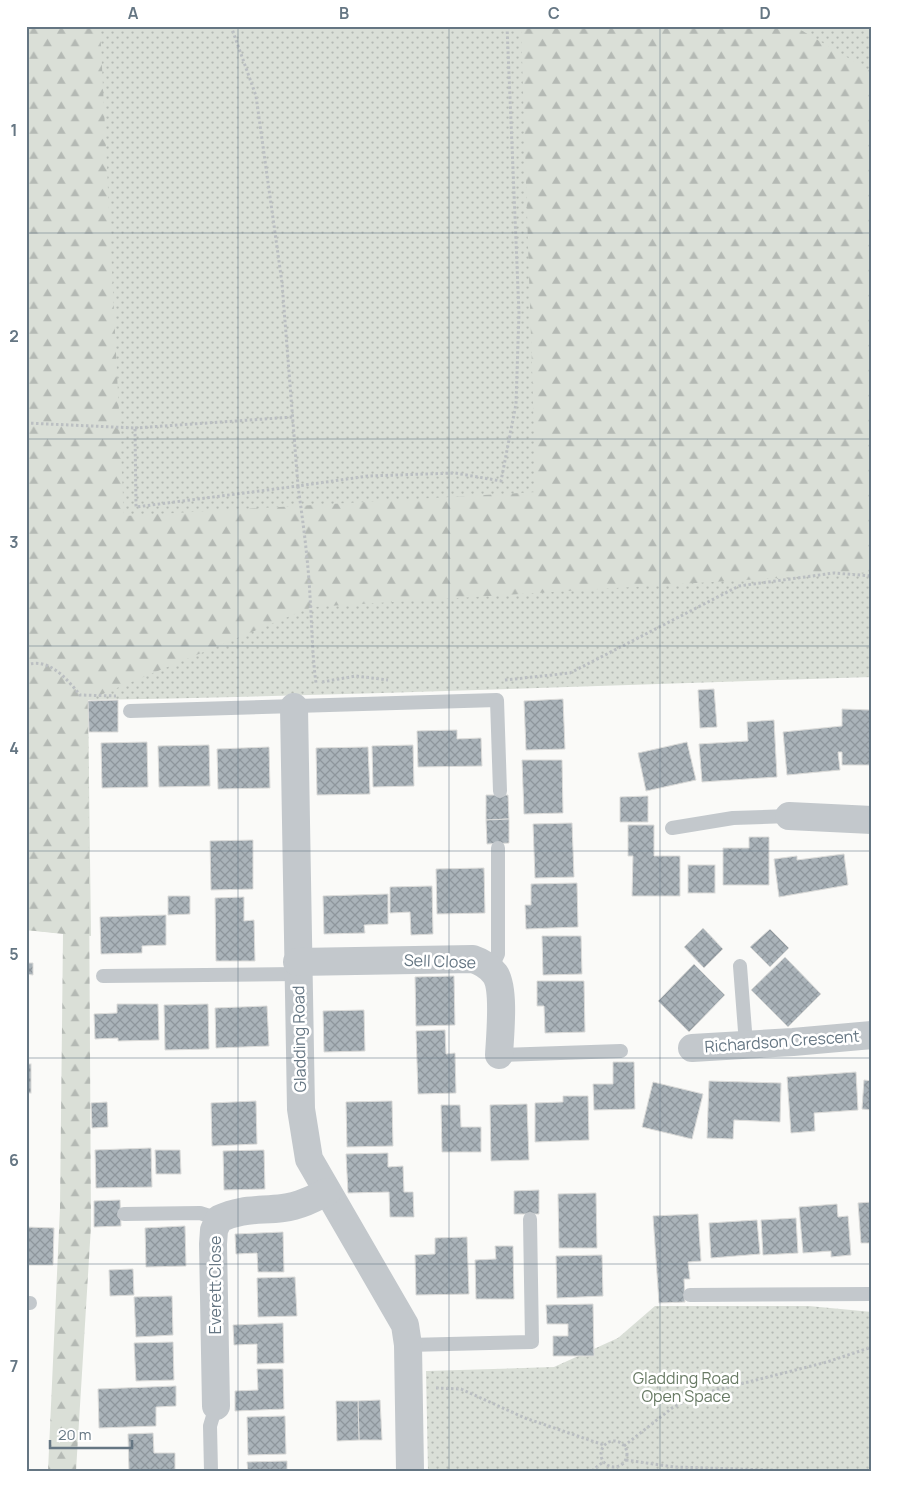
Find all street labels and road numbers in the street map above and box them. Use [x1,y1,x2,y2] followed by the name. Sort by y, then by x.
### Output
[404,949,476,973] street label: Sell Close
[287,985,311,1093] street label: Gladding Road
[704,1025,860,1057] street label: Richardson Crescent
[204,1236,226,1334] street label: Everett Close

